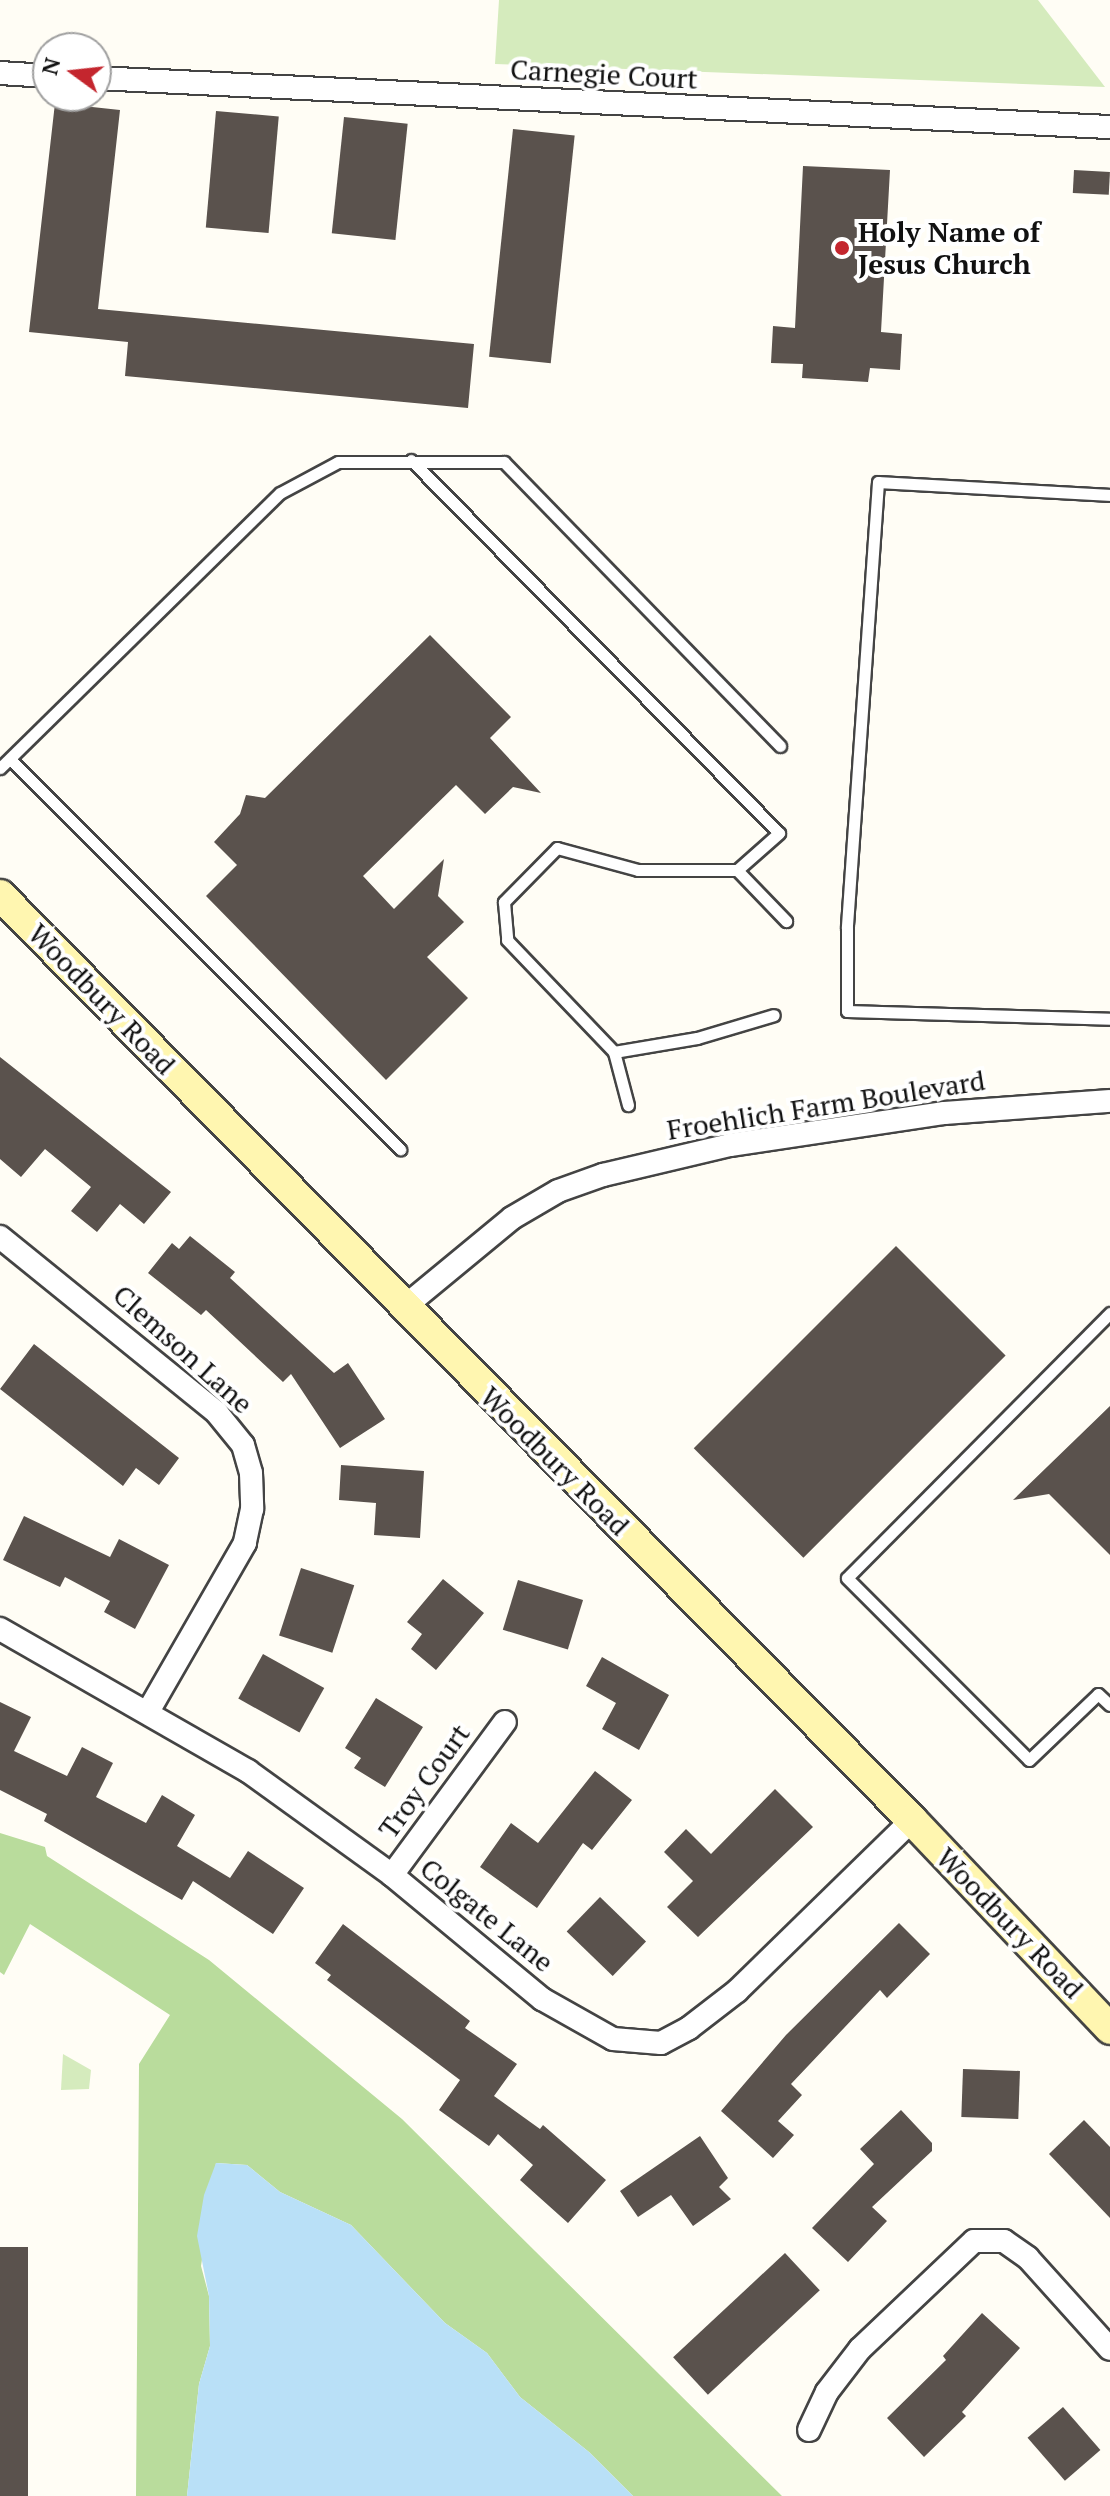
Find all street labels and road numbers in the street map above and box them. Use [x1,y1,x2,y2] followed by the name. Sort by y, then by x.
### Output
[509,52,699,96] street label: Carnegie Court
[22,917,182,1081] street label: Woodbury Road
[665,1063,987,1147] street label: Froehlich Farm Boulevard
[106,1278,260,1420] street label: Clemson Lane
[474,1380,636,1542] street label: Woodbury Road
[371,1717,477,1845] street label: Troy Court
[930,1841,1090,2005] street label: Woodbury Road
[414,1851,560,1979] street label: Colgate Lane

